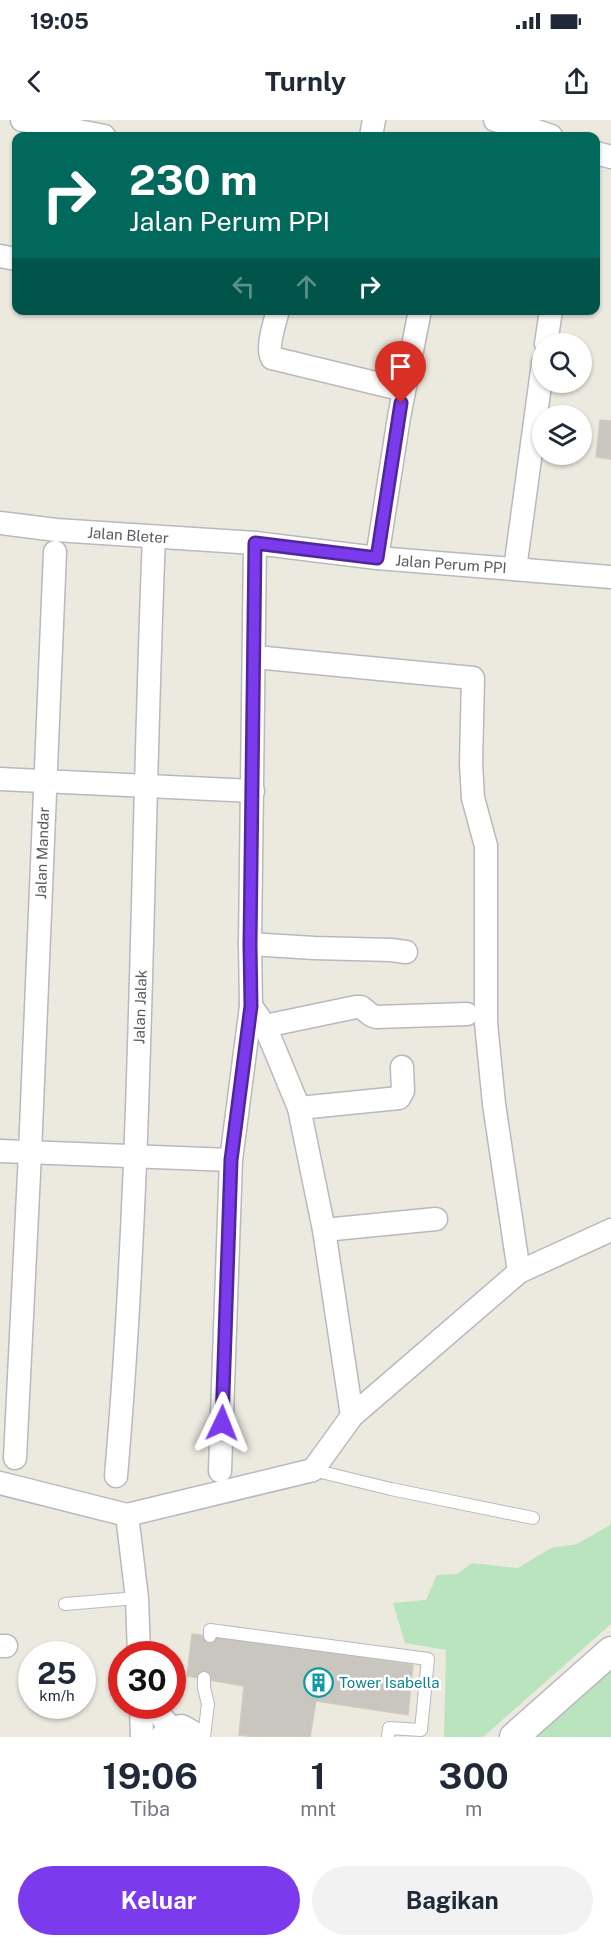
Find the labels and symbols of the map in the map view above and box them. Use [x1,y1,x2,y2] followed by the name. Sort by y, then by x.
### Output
[375,341,426,403] pin
[87,524,169,546] street label: Jalan Bleter
[395,552,507,576] street label: Jalan Perum PPI
[32,806,52,900] street label: Jalan Mandar
[130,969,150,1045] street label: Jalan Jalak
[190,1391,254,1455] position arrow
[108,1641,186,1719] speed limit sign: 30
[302,1666,334,1698] building icon: Tower Isabella
[339,1674,439,1691] place label: Tower Isabella

